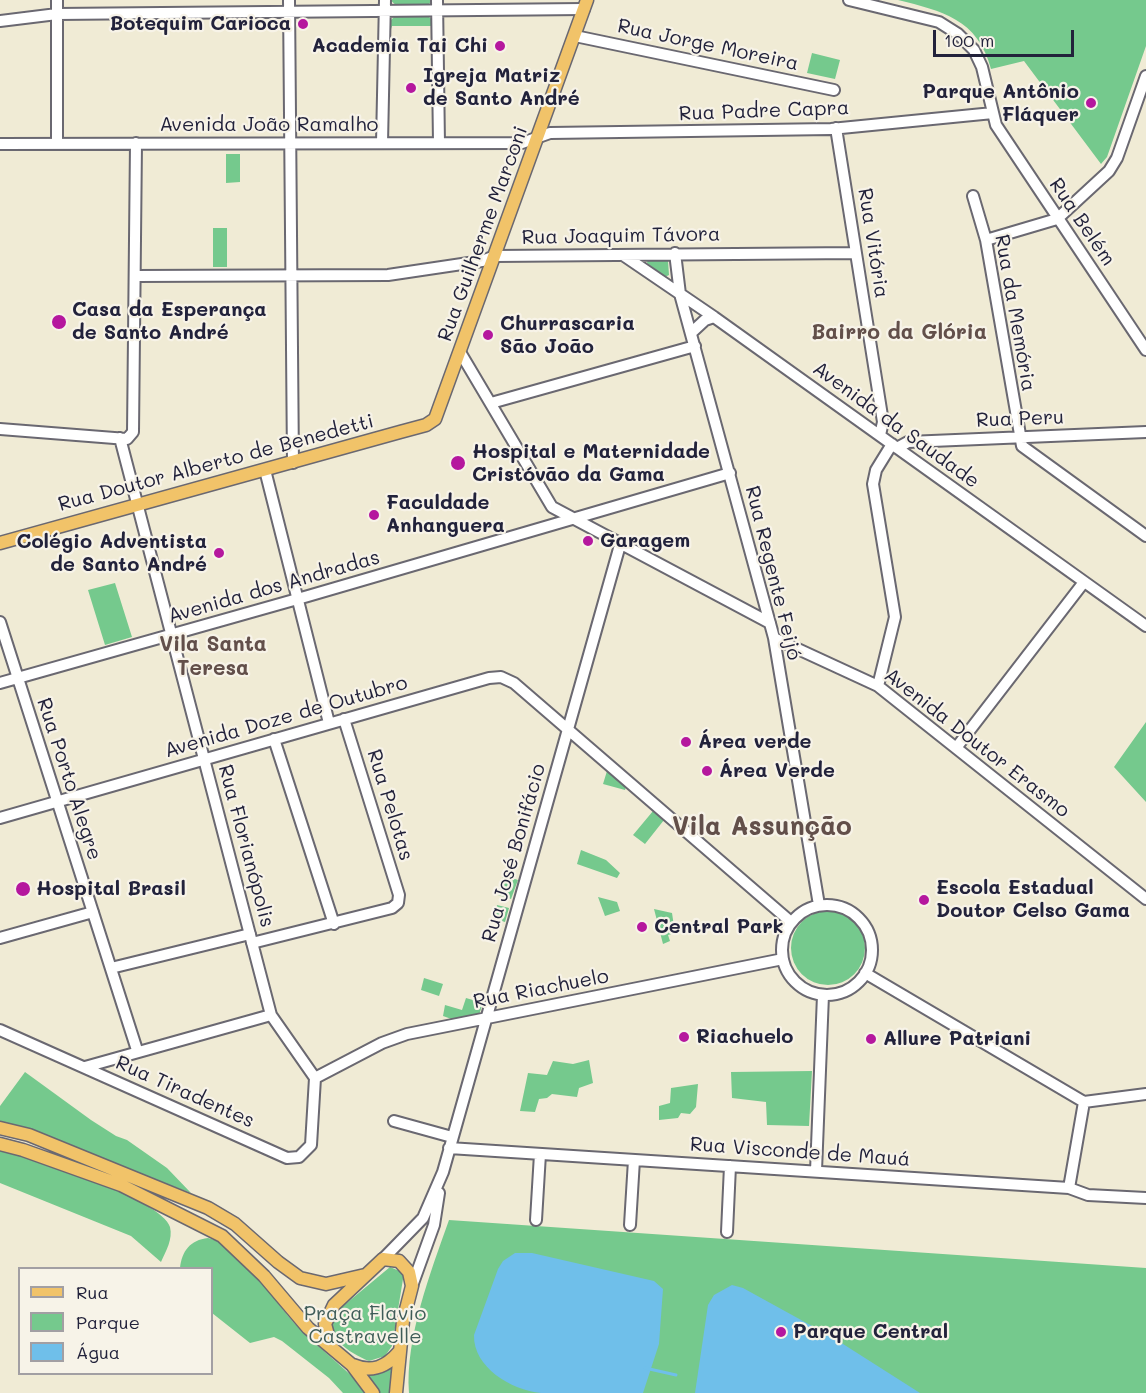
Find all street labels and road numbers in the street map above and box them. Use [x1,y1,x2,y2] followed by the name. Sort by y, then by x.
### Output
[615,14,801,76] street label: Rua Jorge Moreira
[678,96,850,126] street label: Rua Padre Capra
[160,113,378,137] street label: Avenida João Ramalho
[433,123,533,345] street label: Rua Guilherme Marconi
[1044,174,1120,270] street label: Rua Belém
[852,186,894,300] street label: Rua Vitória
[521,222,721,250] street label: Rua Joaquim Távora
[989,233,1041,393] street label: Rua da Memória
[808,357,984,493] street label: Avenida da Saudade
[976,405,1064,433] street label: Rua Peru
[56,409,376,517] street label: Rua Doutor Alberto de Benedetti
[740,483,806,663] street label: Rua Regente Feijó
[165,545,383,629] street label: Avenida dos Andradas
[880,663,1074,823] street label: Avenida Doutor Erasmo
[162,671,410,763] street label: Avenida Doze de Outubro
[31,695,107,863] street label: Rua Porto Alegre
[362,746,418,864] street label: Rua Pelotas
[477,761,551,945] street label: Rua José Bonifácio
[213,762,279,930] street label: Rua Florianópolis
[471,964,611,1014] street label: Rua Riachuelo
[112,1051,258,1133] street label: Rua Tiradentes
[689,1132,911,1172] street label: Rua Visconde de Mauá

